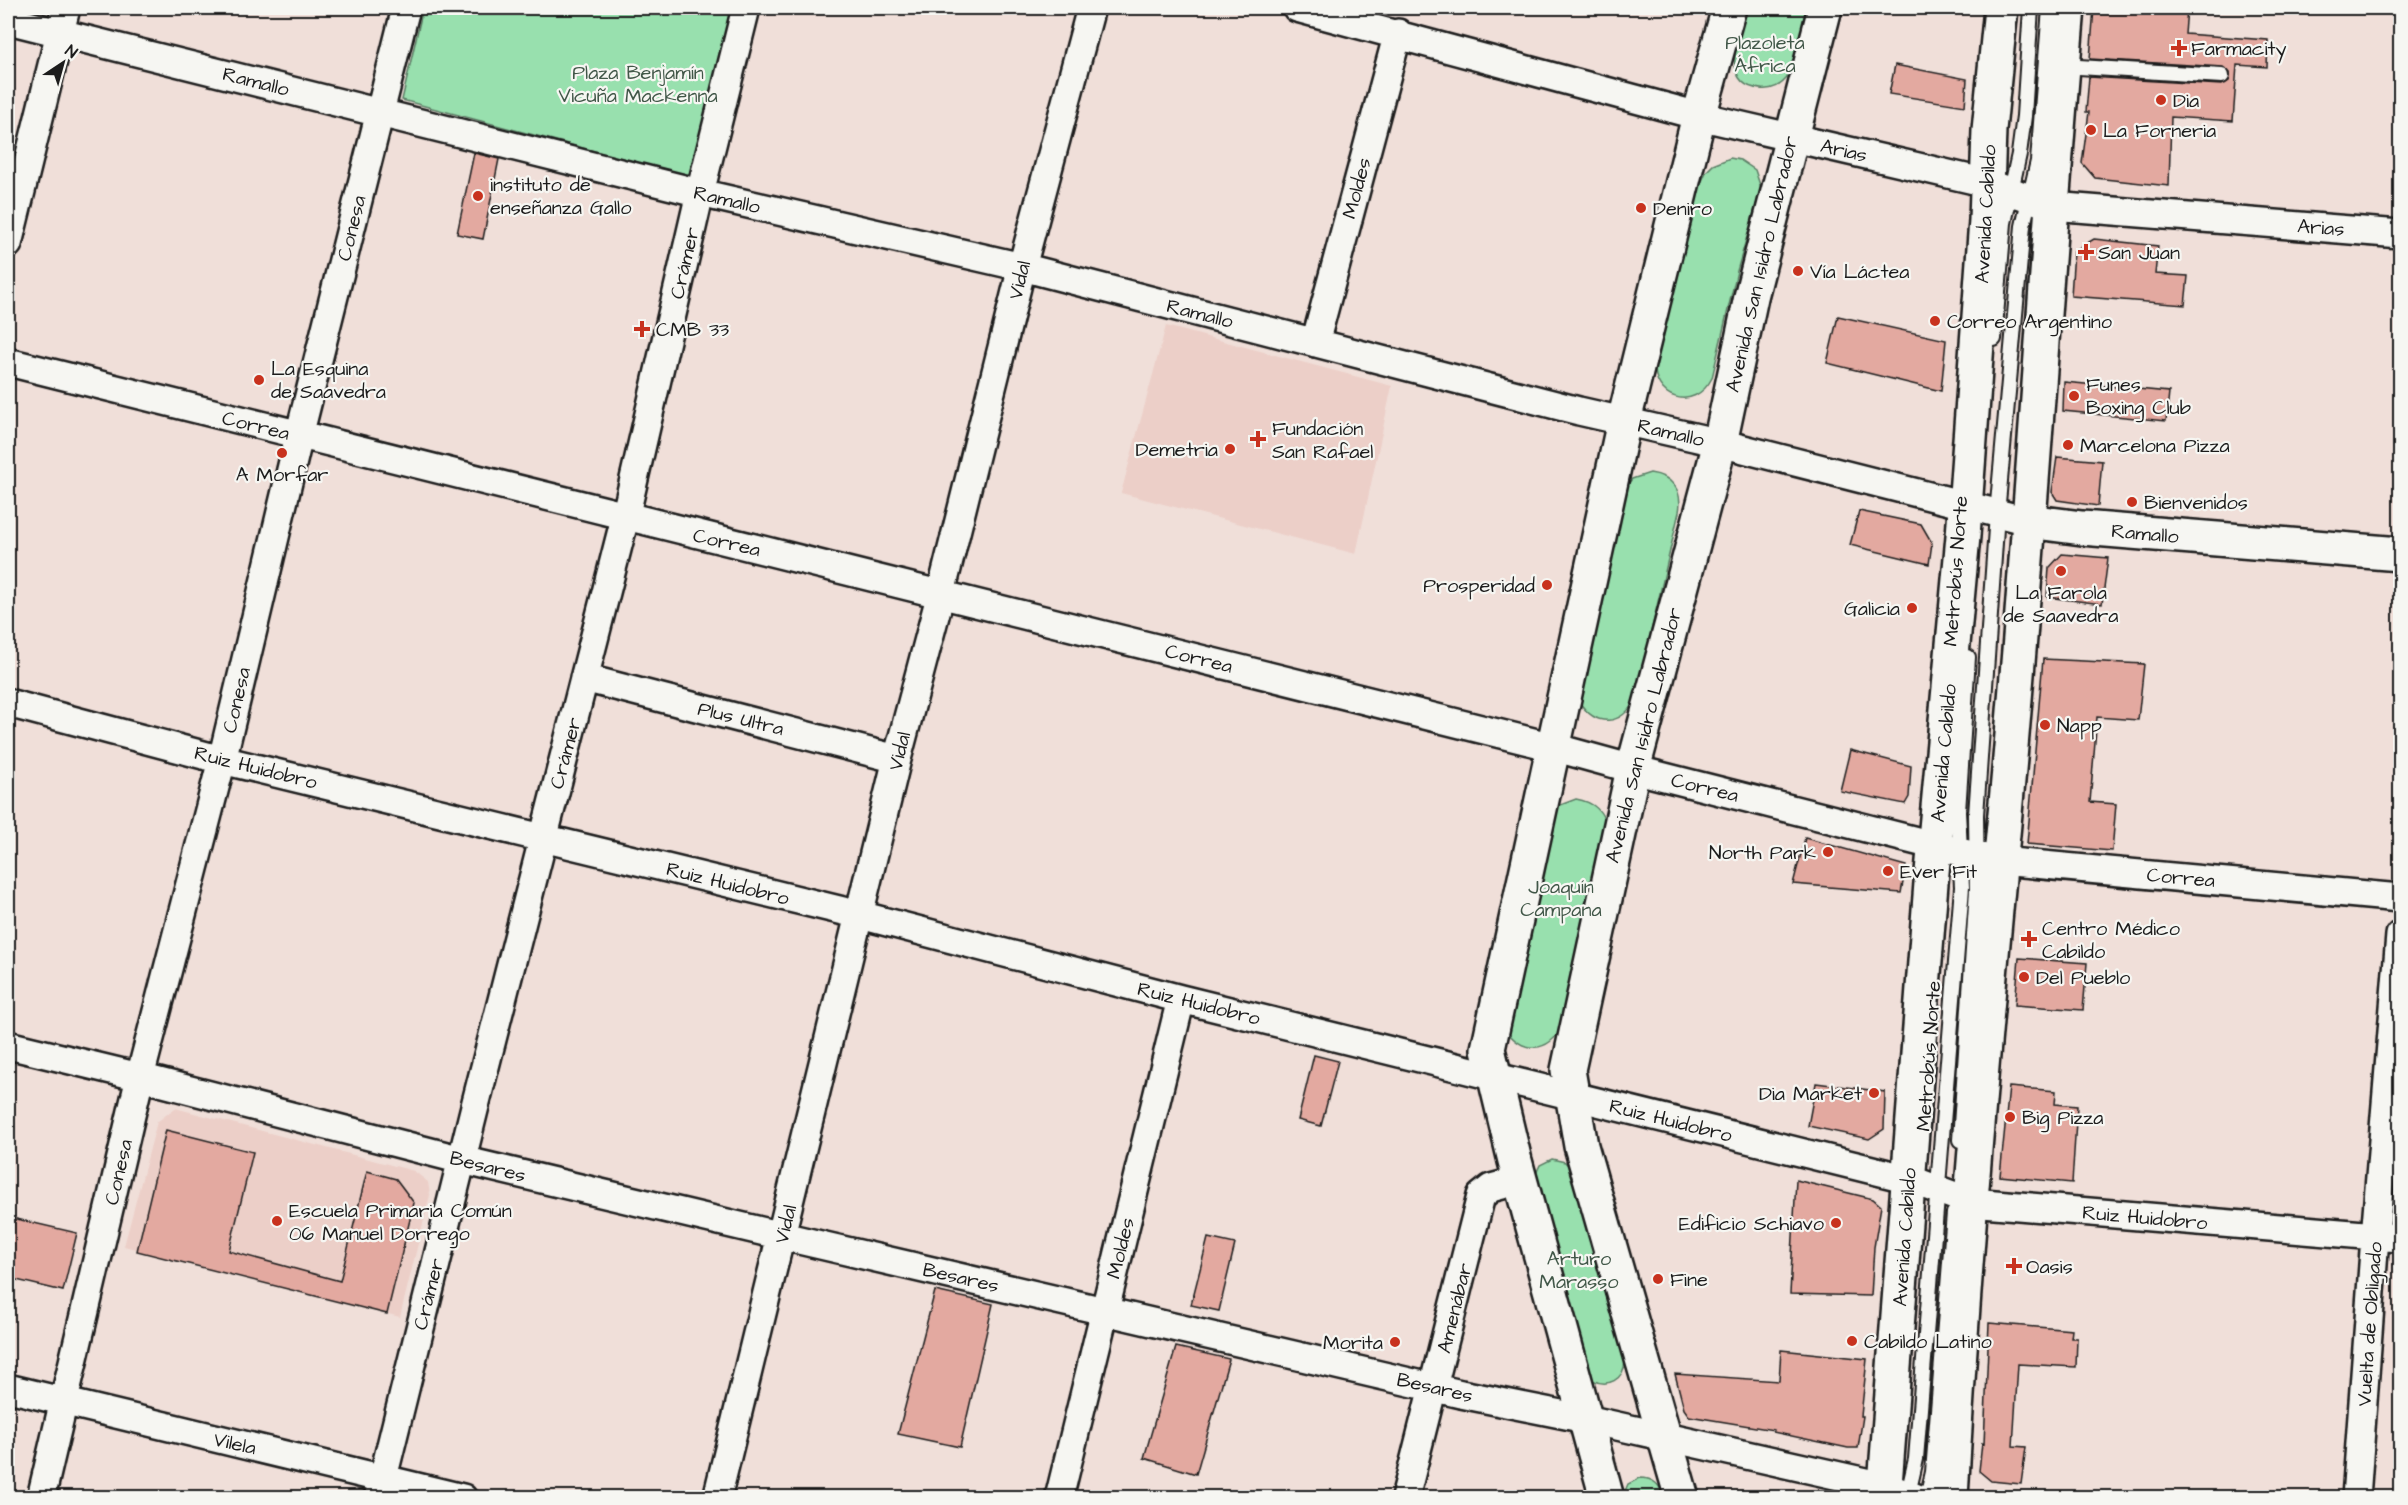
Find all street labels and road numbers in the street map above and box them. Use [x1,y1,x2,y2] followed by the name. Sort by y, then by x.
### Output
[220,60,292,104] street label: Ramallo
[1818,132,1870,170] street label: Arias
[1719,133,1805,395] street label: Avenida San Isidro Labrador
[1968,144,2004,284] street label: Avenida Cabildo
[1335,155,1379,222] street label: Moldes
[691,179,763,221] street label: Ramallo
[330,193,374,264] street label: Conesa
[2296,212,2345,244] street label: Arias
[663,225,707,302] street label: Crámer
[1002,258,1038,303] street label: Vidal
[1164,292,1236,336] street label: Ramallo
[219,404,292,448] street label: Correa
[1635,412,1707,454] street label: Ramallo
[1937,495,1975,647] street label: Metrobús Norte
[2110,517,2180,551] street label: Ramallo
[690,522,763,564] street label: Correa
[1599,605,1689,866] street label: Avenida San Isidro Labrador
[1162,637,1235,681] street label: Correa
[216,665,258,736] street label: Conesa
[1924,683,1964,823] street label: Avenida Cabildo
[695,695,787,743] street label: Plus Ultra
[543,714,589,792] street label: Crámer
[882,729,918,774] street label: Vidal
[191,739,320,797] street label: Ruiz Huidobro
[1668,766,1741,810] street label: Correa
[663,855,792,913] street label: Ruiz Huidobro
[2146,861,2216,895] street label: Correa
[1134,975,1263,1033] street label: Ruiz Huidobro
[1910,980,1948,1132] street label: Metrobús Norte
[1606,1092,1735,1150] street label: Ruiz Huidobro
[98,1137,140,1208] street label: Conesa
[447,1144,529,1190] street label: Besares
[1886,1167,1924,1307] street label: Avenida Cabildo
[2081,1199,2209,1237] street label: Ruiz Huidobro
[768,1202,804,1247] street label: Vidal
[1100,1215,1142,1282] street label: Moldes
[2350,1241,2391,1407] street label: Vuelta de Obligado
[407,1256,451,1333] street label: Crámer
[920,1256,1002,1300] street label: Besares
[1430,1260,1480,1356] street label: Amenábar
[1394,1366,1476,1410] street label: Besares
[211,1426,259,1462] street label: Vilela

